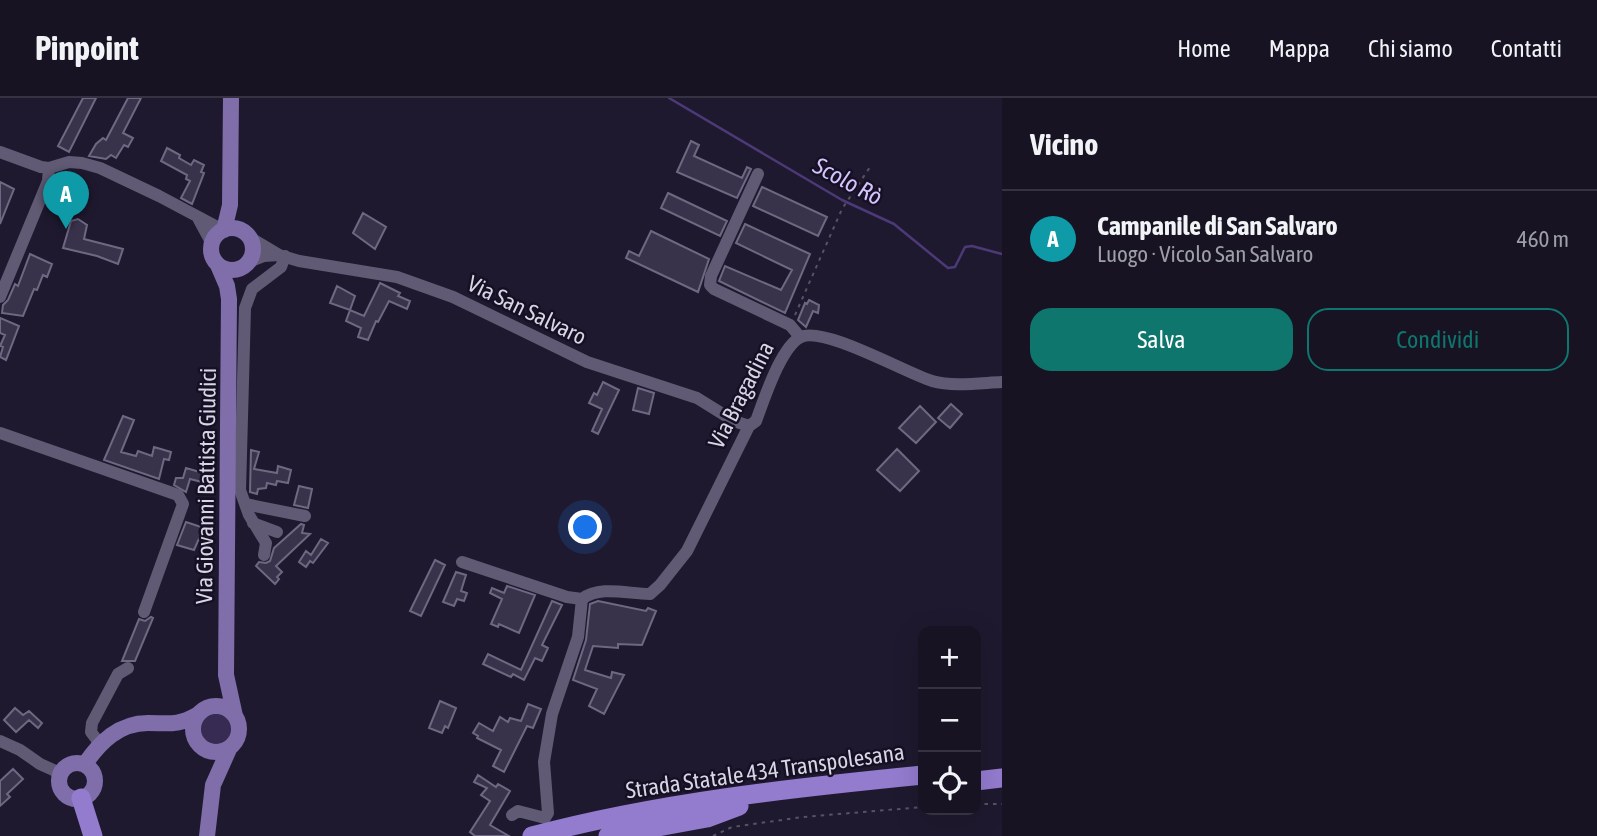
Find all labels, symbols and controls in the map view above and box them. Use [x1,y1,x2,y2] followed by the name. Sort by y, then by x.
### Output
[35,29,139,67] text: Pinpoint
[1177,35,1231,62] text: Home
[1269,35,1330,62] text: Mappa
[1368,35,1453,62] text: Chi siamo
[1491,35,1562,62] text: Contatti
[1030,127,1098,161] text: Vicino
[808,151,887,210] water label: Scolo Rò
[43,171,89,229] pin: A
[1097,211,1338,241] text: Campanile di San Salvaro
[1047,226,1059,252] text: A
[1517,226,1569,252] text: 460 m
[1097,241,1313,267] text: Luogo · Vicolo San Salvaro
[463,270,591,350] street label: Via San Salvaro
[1030,308,1293,371] button: Salva
[1307,308,1569,371] button: Condividi
[703,337,779,453] street label: Via Bragadina
[191,368,221,604] street label: Via Giovanni Battista Giudici
[568,510,602,544] your location
[918,626,981,815] map controls
[918,626,981,689] button: +
[918,689,981,752] button: −
[624,739,906,803] street label: Strada Statale 434 Transpolesana
[918,752,981,815] button: locate

